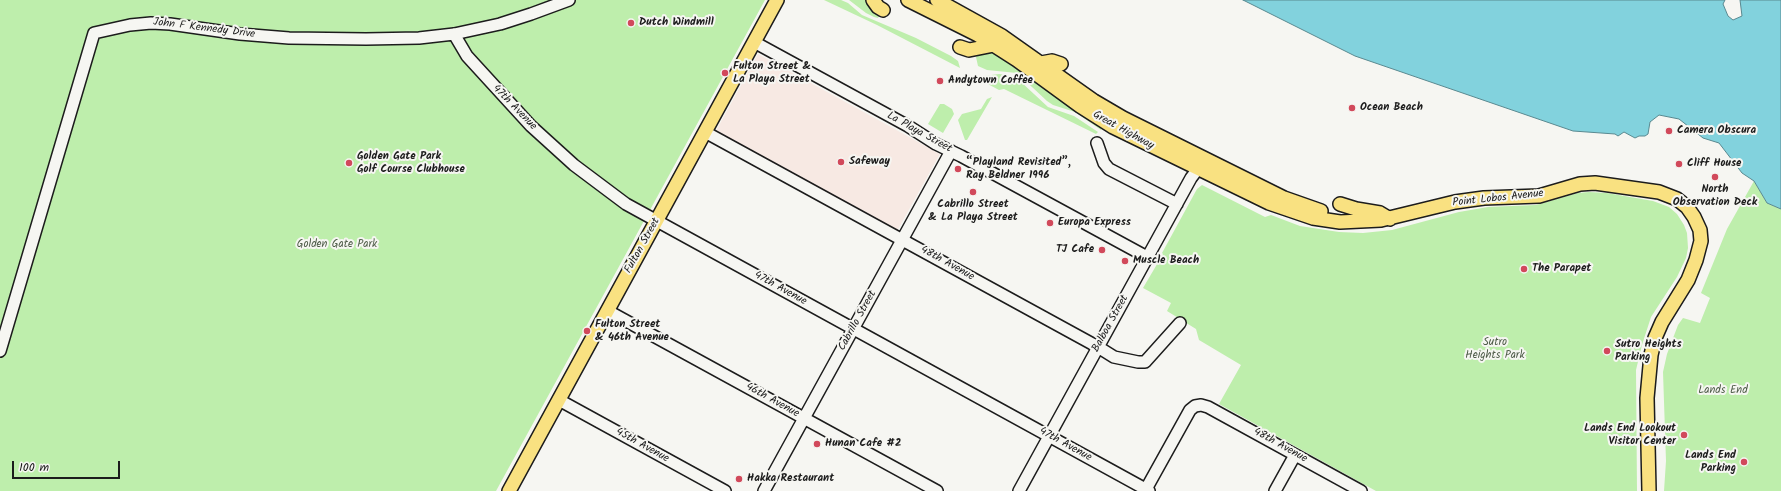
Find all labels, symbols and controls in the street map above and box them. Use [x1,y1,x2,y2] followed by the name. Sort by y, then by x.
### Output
[152,16,256,42] street label: John F Kennedy Drive
[639,16,714,30] place label: Dutch Windmill
[626,18,636,28] marker: Dutch Windmill
[733,60,811,86] place label: Fulton Street & La Playa Street
[720,68,730,78] marker: Fulton Street & La Playa Street
[948,74,1033,88] place label: Andytown Coffee
[935,76,945,86] marker: Andytown Coffee
[489,83,539,133] street label: 47th Avenue
[1360,101,1423,115] place label: Ocean Beach
[1347,103,1357,113] marker: Ocean Beach
[1090,109,1156,153] street label: Great Highway
[884,110,954,156] street label: La Playa Street
[1677,124,1756,138] place label: Camera Obscura
[1664,126,1674,136] marker: Camera Obscura
[357,150,465,176] place label: Golden Gate Park Golf Course Clubhouse
[849,155,890,169] place label: Safeway
[966,156,1071,182] place label: “Playland Revisited”, Ray Beldner 1996
[836,157,846,167] marker: Safeway
[1687,157,1741,171] place label: Cliff House
[344,158,354,168] marker: Golden Gate Park Golf Course Clubhouse
[1674,159,1684,169] marker: Cliff House
[953,164,963,174] marker: “Playland Revisited”, Ray Beldner 1996
[1710,172,1720,182] marker: North Observation Deck
[1673,183,1757,209] place label: North Observation Deck
[968,187,978,197] marker: Cabrillo Street & La Playa Street
[1452,188,1544,210] street label: Point Lobos Avenue
[928,198,1018,224] place label: Cabrillo Street & La Playa Street
[622,216,664,276] street label: Fulton Street
[1058,216,1131,230] place label: Europa Express
[1045,218,1055,228] marker: Europa Express
[297,238,377,252] park label: Golden Gate Park
[1056,243,1094,257] place label: TJ Cafe
[918,244,976,284] street label: 48th Avenue
[1097,245,1107,255] marker: TJ Cafe
[1133,254,1199,268] place label: Muscle Beach
[1120,256,1130,266] marker: Muscle Beach
[1532,262,1591,276] place label: The Parapet
[1519,264,1529,274] marker: The Parapet
[751,269,809,309] street label: 47th Avenue
[836,289,880,353] street label: Cabrillo Street
[1090,293,1132,355] street label: Balboa Street
[595,318,669,344] place label: Fulton Street & 46th Avenue
[582,326,592,336] marker: Fulton Street & 46th Avenue
[1465,336,1525,362] park label: Sutro Heights Park
[1615,338,1682,364] place label: Sutro Heights Parking
[1602,346,1612,356] marker: Sutro Heights Parking
[743,381,801,421] street label: 46th Avenue
[1698,384,1748,398] park label: Lands End
[1584,422,1676,448] place label: Lands End Lookout Visitor Center
[1036,425,1094,465] street label: 47th Avenue
[613,426,671,466] street label: 45th Avenue
[1251,426,1309,466] street label: 48th Avenue
[1679,430,1689,440] marker: Lands End Lookout Visitor Center
[825,437,901,451] place label: Hunan Cafe #2
[812,439,822,449] marker: Hunan Cafe #2
[1685,449,1736,475] place label: Lands End Parking
[14,453,122,479] scale bar
[1739,457,1749,467] marker: Lands End Parking
[19,458,49,477] text: 100 m
[747,472,834,486] place label: Hakka Restaurant
[734,474,744,484] marker: Hakka Restaurant

